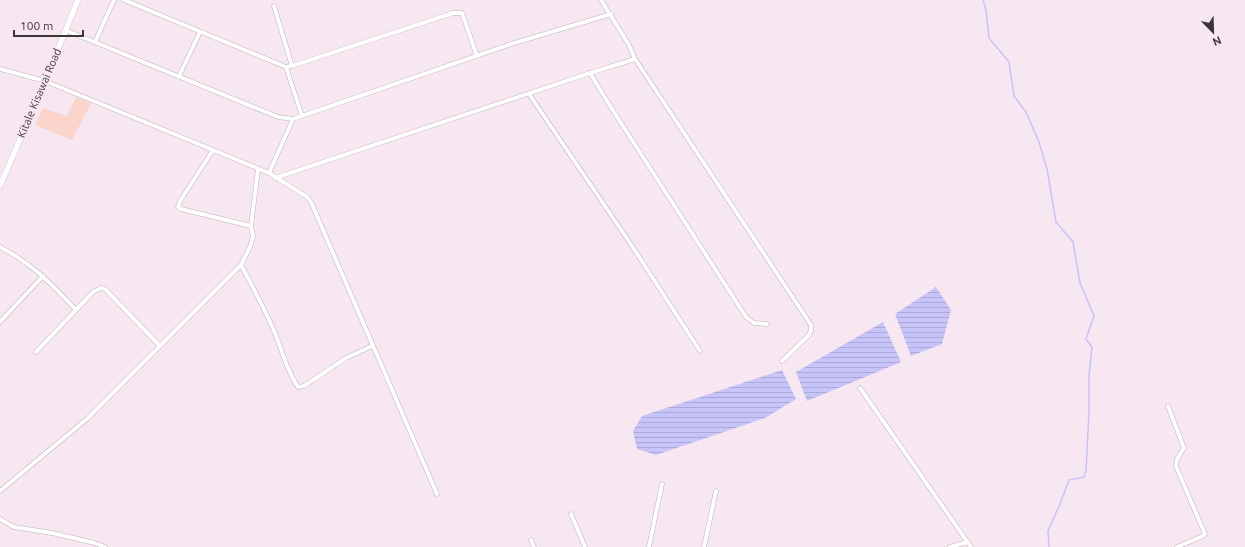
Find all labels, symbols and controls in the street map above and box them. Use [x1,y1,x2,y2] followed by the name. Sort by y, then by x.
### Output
[14,12,83,38] scale bar
[1193,12,1233,52] north arrow
[20,19,53,32] text: 100 m
[1211,34,1223,48] text: N
[15,47,63,139] street label: Kitale Kisawai Road

